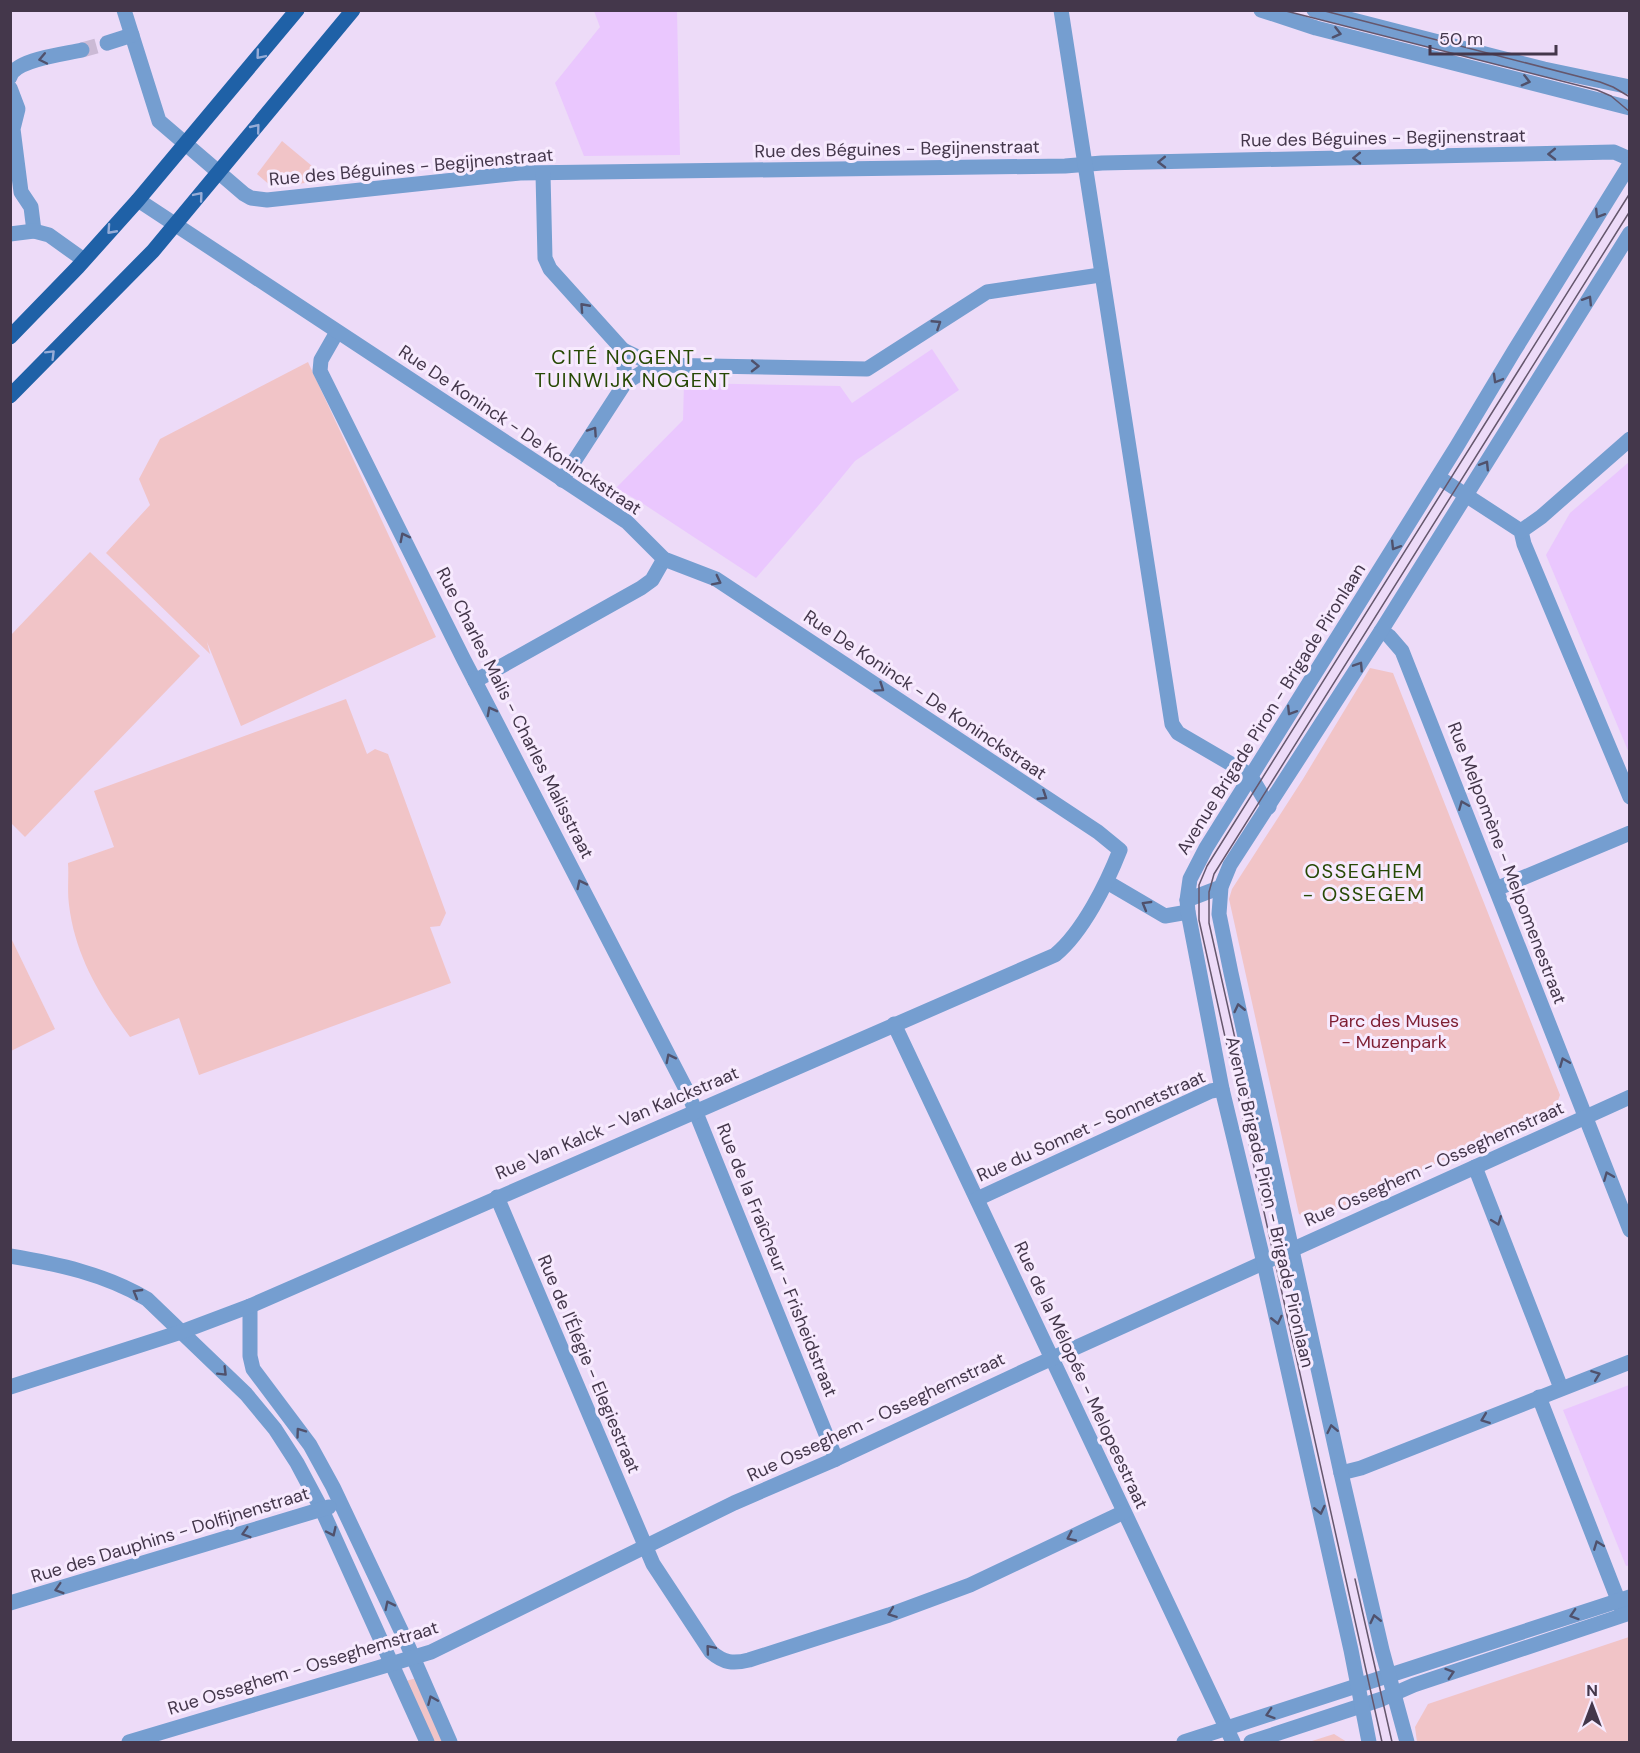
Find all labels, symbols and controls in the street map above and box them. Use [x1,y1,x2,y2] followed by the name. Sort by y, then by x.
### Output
[1430,18,1556,56] scale bar
[1331,26,1342,38] one-way arrow
[1439,27,1483,51] text: 50 m
[256,48,267,59] one-way arrow
[39,52,49,65] one-way arrow
[1520,74,1531,86] one-way arrow
[249,124,260,135] one-way arrow
[1240,124,1526,152] street label: Rue des Béguines - Begijnenstraat
[754,135,1040,163] street label: Rue des Béguines - Begijnenstraat
[268,143,554,191] street label: Rue des Béguines - Begijnenstraat
[1547,147,1556,160] one-way arrow
[1352,152,1361,165] one-way arrow
[1157,156,1166,169] one-way arrow
[192,192,203,203] one-way arrow
[1595,208,1607,218] one-way arrow
[107,223,118,234] one-way arrow
[1581,296,1592,307] one-way arrow
[580,303,591,314] one-way arrow
[930,320,941,331] one-way arrow
[394,339,646,521] street label: Rue De Koninck - De Koninckstraat
[534,344,732,393] district label: CITÉ NOGENT - TUINWIJK NOGENT
[44,350,55,361] one-way arrow
[750,360,759,372] one-way arrow
[1492,373,1504,383] one-way arrow
[586,427,598,437] one-way arrow
[1477,461,1489,471] one-way arrow
[399,532,411,543] one-way arrow
[1390,540,1402,550] one-way arrow
[1171,559,1371,859] street label: Avenue Brigade Piron - Brigade Pironlaan
[431,563,599,863] street label: Rue Charles Malis - Charles Malisstraat
[711,574,721,585] one-way arrow
[799,604,1051,786] street label: Rue De Koninck - De Koninckstraat
[1352,662,1363,673] one-way arrow
[873,681,884,692] one-way arrow
[1287,704,1298,715] one-way arrow
[487,707,498,718] one-way arrow
[1442,718,1572,1008] street label: Rue Melpomène - Melpomenestraat
[1036,789,1047,800] one-way arrow
[1458,800,1470,811] one-way arrow
[1303,858,1425,907] district label: OSSEGHEM - OSSEGEM
[576,880,588,891] one-way arrow
[1142,900,1152,912] one-way arrow
[1233,1003,1246,1013] one-way arrow
[1329,1009,1459,1054] park label: Parc des Muses - Muzenpark
[1220,1034,1320,1370] street label: Avenue Brigade Piron - Brigade Pironlaan
[665,1053,677,1064] one-way arrow
[1559,1057,1572,1068] one-way arrow
[492,1061,742,1185] street label: Rue Van Kalck - Van Kalckstraat
[973,1065,1209,1187] street label: Rue du Sonnet - Sonnetstraat
[1300,1096,1568,1232] street label: Rue Osseghem - Osseghemstraat
[711,1120,843,1400] street label: Rue de la Fraîcheur - Frisheidstraat
[1603,1171,1615,1182] one-way arrow
[1490,1215,1502,1226] one-way arrow
[1008,1237,1154,1513] street label: Rue de la Mélopée - Melopeestraat
[532,1251,646,1477] street label: Rue de l'Élégie - Elegiestraat
[133,1289,143,1300] one-way arrow
[1270,1315,1283,1325] one-way arrow
[743,1347,1009,1487] street label: Rue Osseghem - Osseghemstraat
[217,1365,227,1376] one-way arrow
[1590,1370,1600,1383] one-way arrow
[1480,1412,1491,1424] one-way arrow
[1326,1424,1339,1434] one-way arrow
[296,1427,307,1438] one-way arrow
[28,1481,312,1589] street label: Rue des Dauphins - Dolfijnenstraat
[1313,1505,1326,1515] one-way arrow
[241,1526,251,1538] one-way arrow
[324,1526,336,1537] one-way arrow
[1067,1529,1078,1541] one-way arrow
[1592,1541,1605,1551] one-way arrow
[54,1582,65,1594] one-way arrow
[385,1600,397,1611] one-way arrow
[887,1606,898,1619] one-way arrow
[1569,1607,1580,1620] one-way arrow
[1369,1614,1382,1624] one-way arrow
[165,1615,441,1721] street label: Rue Osseghem - Osseghemstraat
[707,1645,718,1656] one-way arrow
[1444,1667,1454,1680] one-way arrow
[1562,1675,1622,1735] north arrow
[1586,1680,1598,1701] text: N
[427,1696,439,1707] one-way arrow
[1265,1707,1276,1720] one-way arrow

